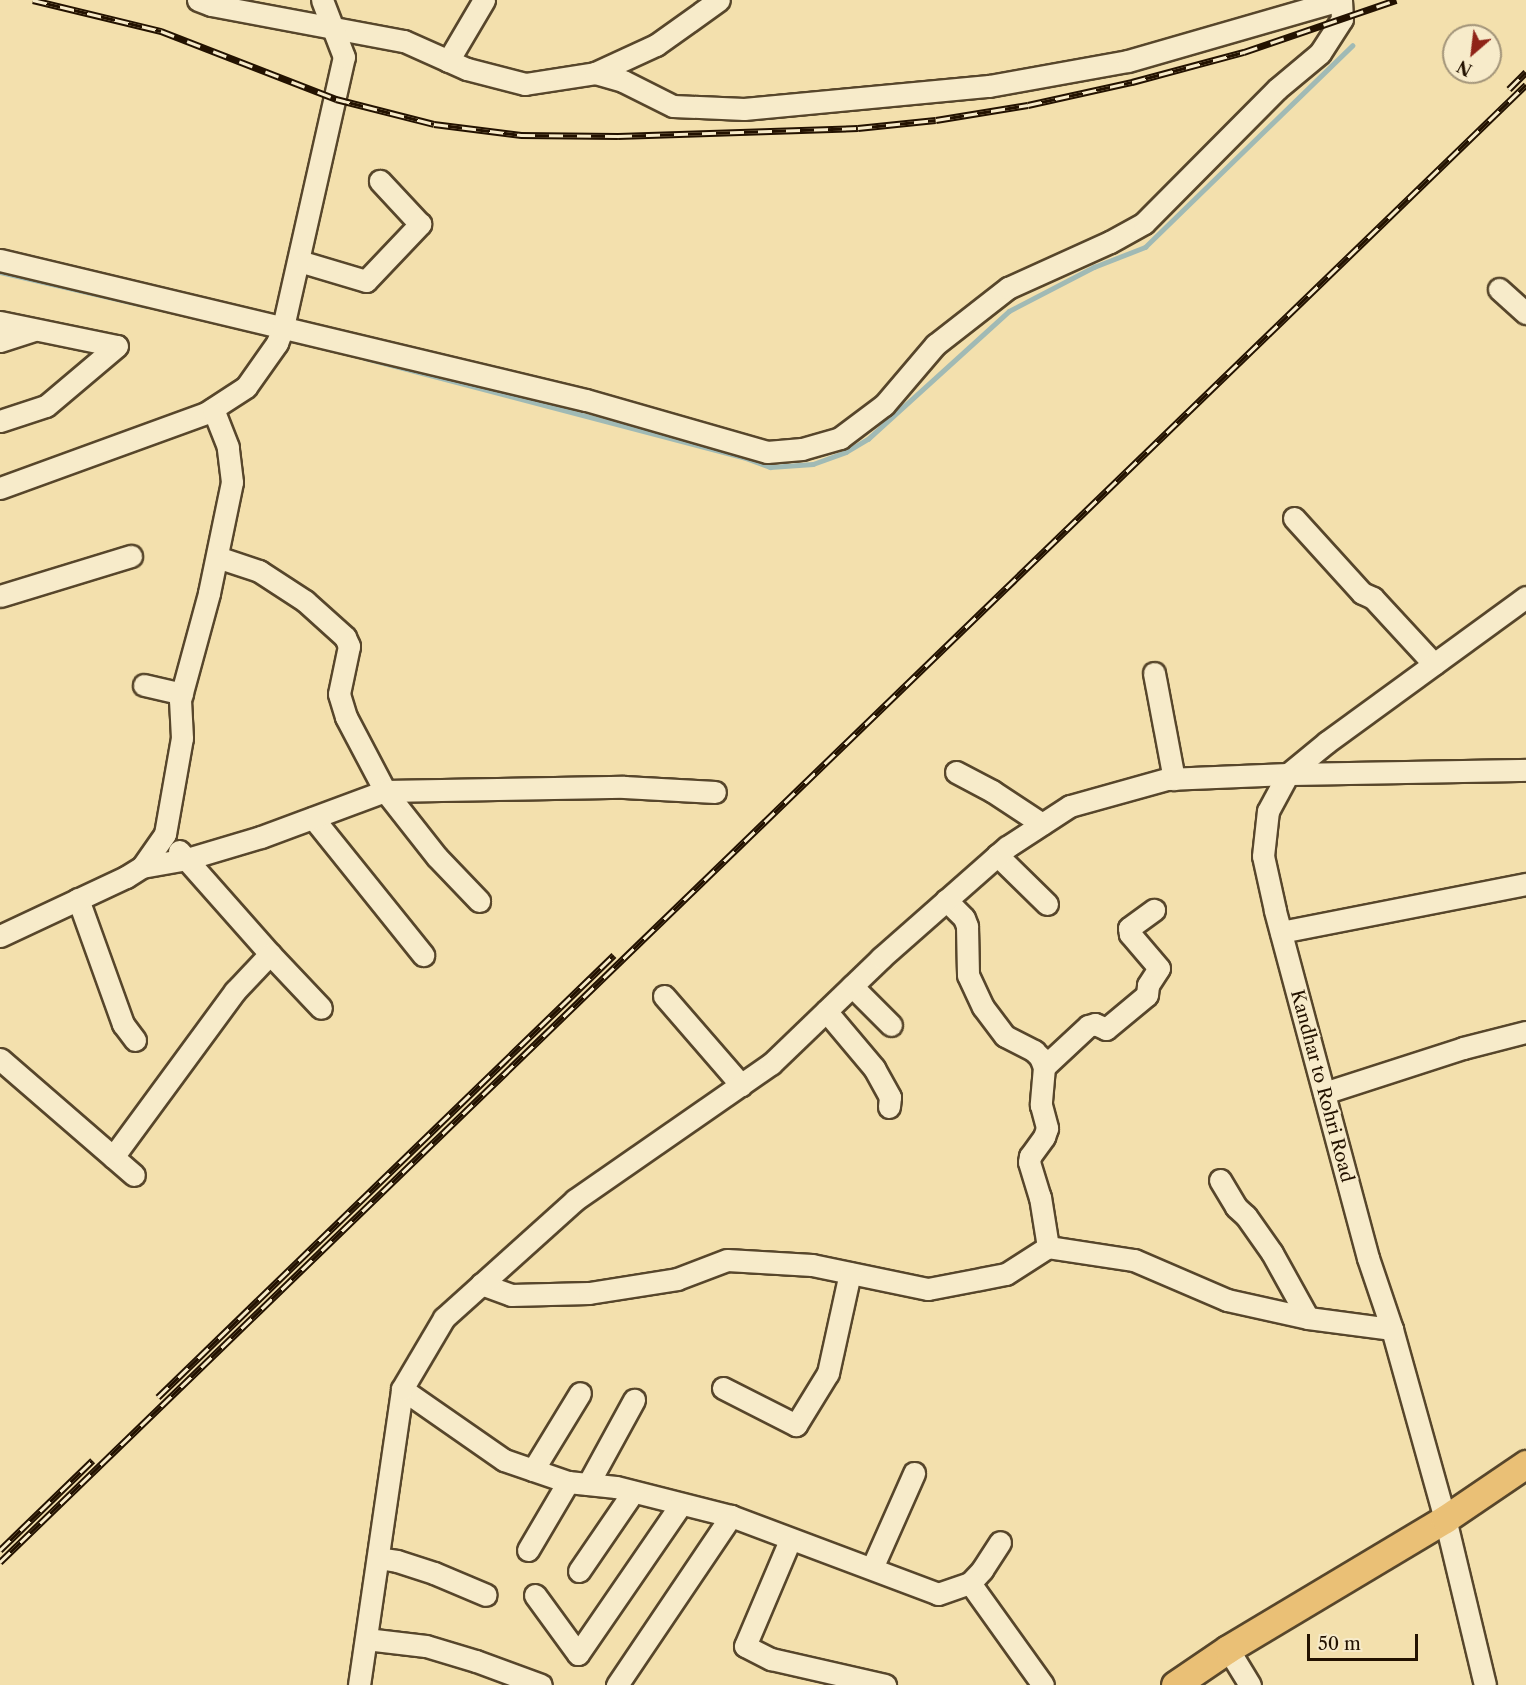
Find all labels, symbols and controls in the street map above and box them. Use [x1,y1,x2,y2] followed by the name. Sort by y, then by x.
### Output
[1442,24,1502,84] north arrow
[1454,56,1475,80] text: N
[1286,987,1358,1185] street label: Kandhar to Rohri Road
[1310,1622,1421,1660] scale bar
[1318,1633,1361,1655] text: 50 m

